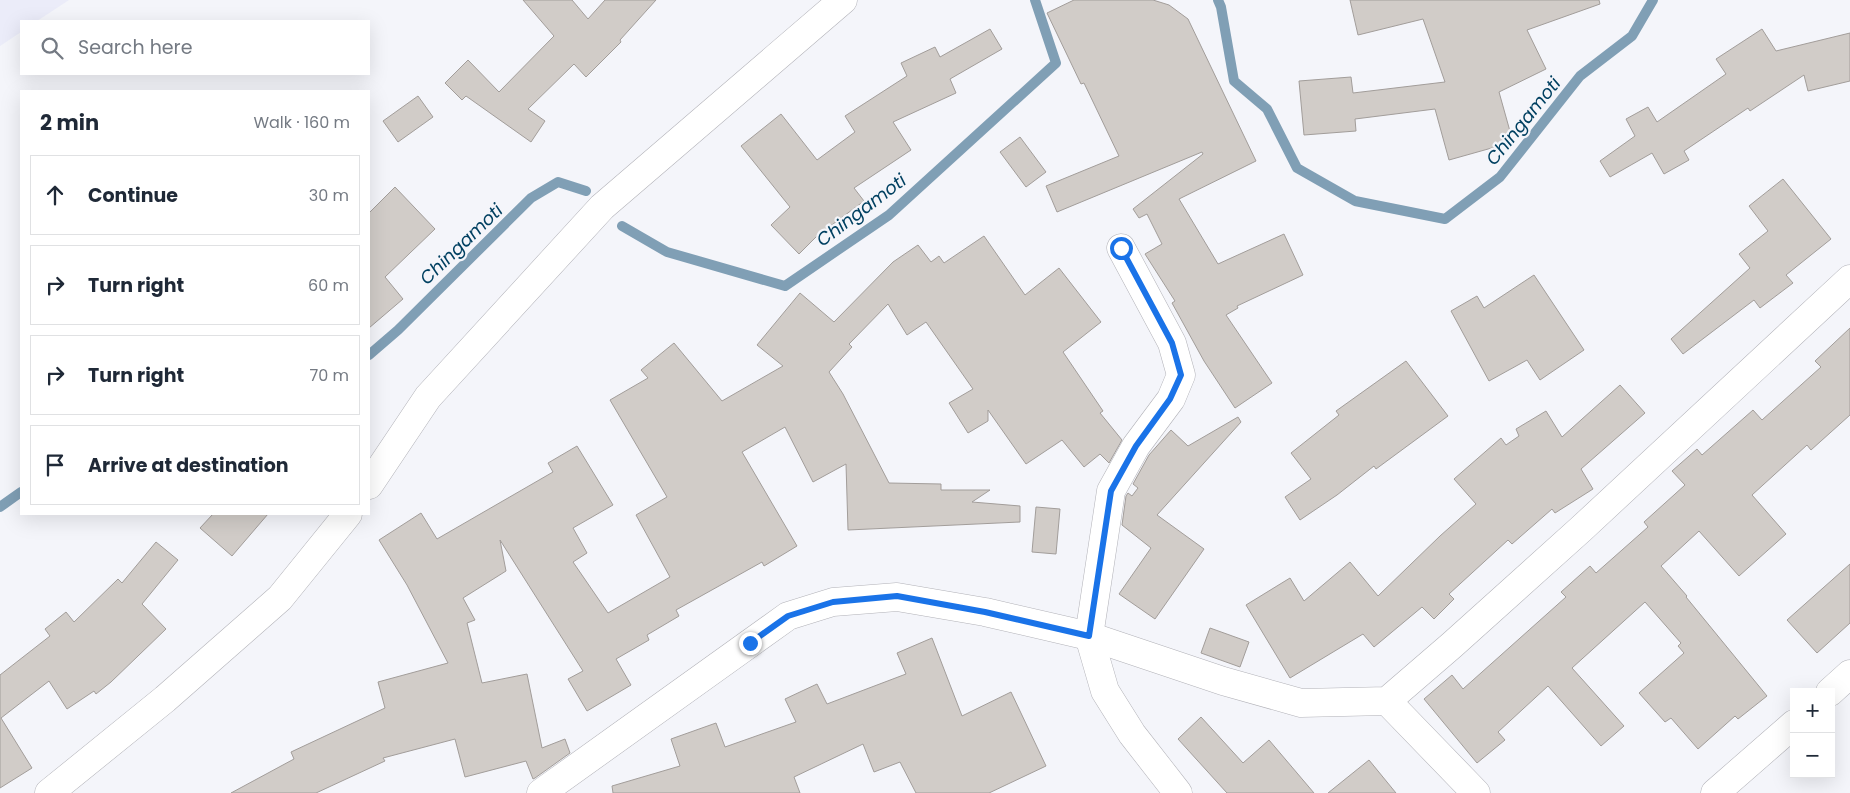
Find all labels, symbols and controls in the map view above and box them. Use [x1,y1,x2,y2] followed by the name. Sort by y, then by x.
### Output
[20,20,370,75] search box
[38,34,66,62] icon: search
[78,34,192,61] text: Search here
[1480,71,1567,170] water label: Chingamoti
[40,108,99,137] text: 2 min
[253,111,350,134] text: Walk · 160 m
[811,168,912,252] water label: Chingamoti
[41,181,69,209] icon: ahead
[88,182,178,209] text: Continue
[309,184,349,207] text: 30 m
[414,198,508,290] water label: Chingamoti
[1110,237,1133,260] route start
[41,271,69,299] icon: right
[88,272,184,299] text: Turn right
[308,274,349,297] text: 60 m
[41,361,69,389] icon: right
[88,362,184,389] text: Turn right
[309,364,349,387] text: 70 m
[41,451,69,479] icon: arrive
[88,452,289,479] text: Arrive at destination
[739,632,762,655] route end
[1790,688,1835,778] map controls
[1790,688,1835,733] button: +
[1790,733,1835,778] button: −

